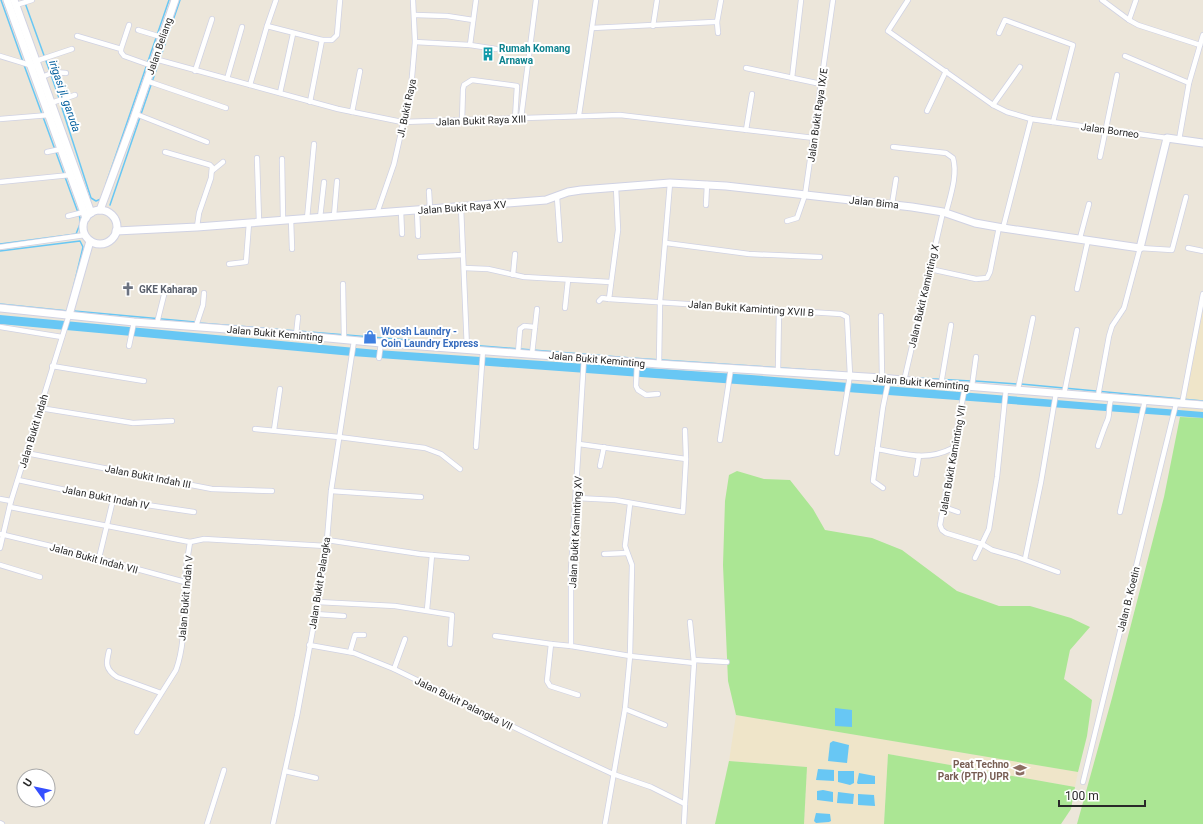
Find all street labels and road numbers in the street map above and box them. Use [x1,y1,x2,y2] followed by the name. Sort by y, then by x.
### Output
[145,16,174,76] street label: Jalan Beliang
[805,67,830,163] street label: Jalan Bukit Raya IX/E
[395,78,418,138] street label: Jl. Bukit Raya
[436,113,526,128] street label: Jalan Bukit Raya XIII
[1080,121,1140,140] street label: Jalan Borneo
[849,194,899,211] street label: Jalan Bima
[417,199,507,216] street label: Jalan Bukit Raya XV
[906,243,941,349] street label: Jalan Bukit Kaminting X
[688,299,814,318] street label: Jalan Bukit Kaminting XVII B
[226,324,324,343] street label: Jalan Bukit Keminting
[548,350,646,369] street label: Jalan Bukit Keminting
[872,373,970,392] street label: Jalan Bukit Keminting
[17,393,50,469] street label: Jalan Bukit Indah
[937,404,968,516] street label: Jalan Bukit Kaminting VII
[104,463,192,490] street label: Jalan Bukit Indah III
[567,475,584,588] street label: Jalan Bukit Kaminting XV
[62,484,151,511] street label: Jalan Bukit Indah IV
[307,536,332,630] street label: Jalan Bukit Palangka
[49,541,139,576] street label: Jalan Bukit Indah VII
[176,554,195,641] street label: Jalan Bukit Indah V
[1115,565,1142,633] street label: Jalan B. Koetin
[413,675,514,732] street label: Jalan Bukit Palangka VII

